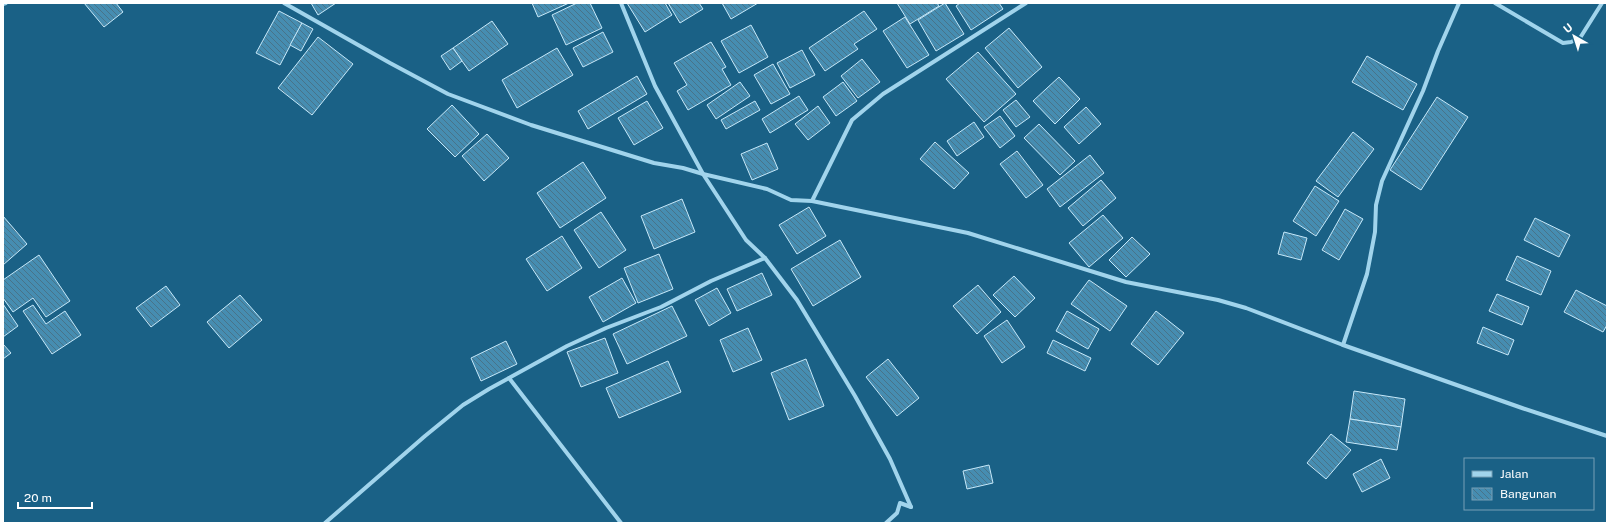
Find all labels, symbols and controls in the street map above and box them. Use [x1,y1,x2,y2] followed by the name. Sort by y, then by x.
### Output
[1554,16,1594,56] north arrow
[1561,21,1575,35] text: U
[1464,458,1594,510] legend
[1500,467,1529,481] text: Jalan
[18,484,92,510] scale bar
[1500,487,1556,501] text: Bangunan
[24,491,52,505] text: 20 m

